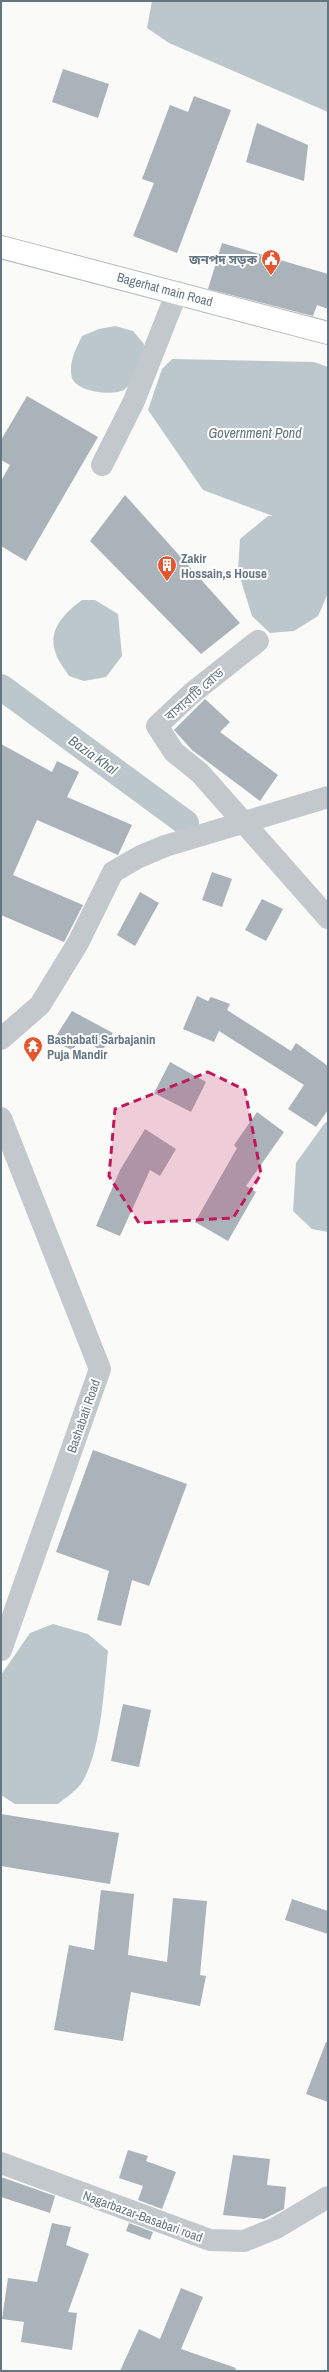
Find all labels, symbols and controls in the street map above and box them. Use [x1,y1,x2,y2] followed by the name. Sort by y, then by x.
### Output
[260,248,282,276] public building icon: জনপদ সড়ক
[188,251,257,268] place label: জনপদ সড়ক
[115,269,215,310] street label: Bagerhat main Road
[208,424,302,442] water label: Government Pond
[181,550,267,582] place label: Zakir Hossain,s House
[156,554,178,582] building icon: Zakir Hossain,s House
[161,664,228,725] street label: বাসাবাটি রোড
[65,731,121,779] water label: Bazia Khal
[47,1031,155,1063] place label: Bashabati Sarbajanin Puja Mandir
[22,1035,44,1063] temple icon: Bashabati Sarbajanin Puja Mandir
[63,1377,104,1455] street label: Bashabati Road
[81,2187,205,2246] street label: Nagarbazar-Basabari road

